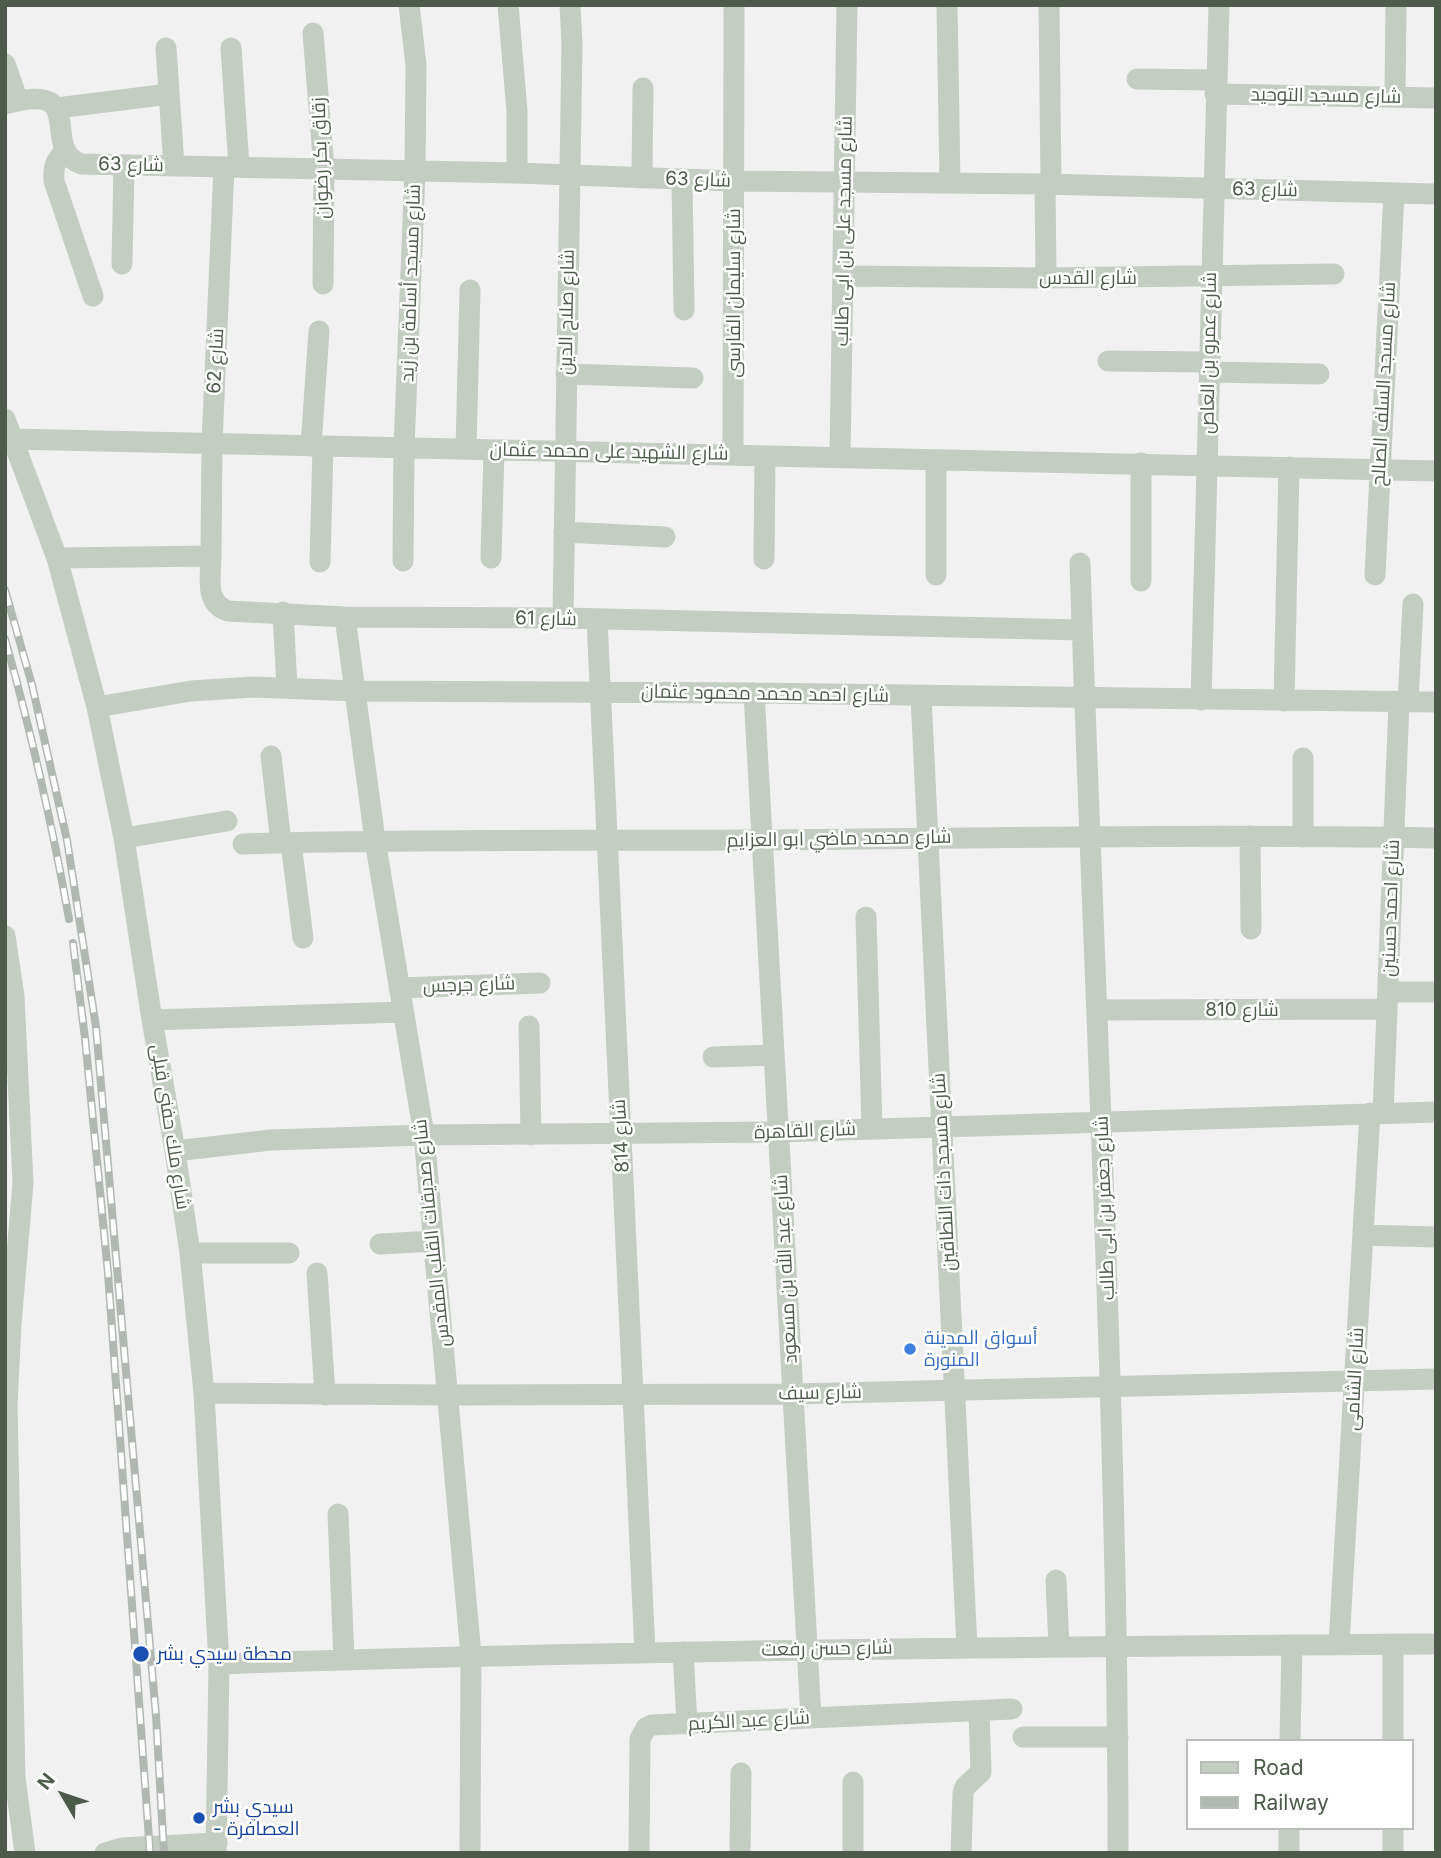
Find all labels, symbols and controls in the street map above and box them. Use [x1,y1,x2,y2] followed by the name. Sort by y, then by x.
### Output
[1250,83,1402,109] street label: شارع مسجد التوحيد
[307,97,335,219] street label: زقاق بكر رضوان
[831,115,857,347] street label: شارع مسجد على بن ابى طالب
[98,153,164,177] street label: شارع 63
[665,167,731,193] street label: شارع 63
[1232,178,1298,202] street label: شارع 63
[396,184,426,382] street label: شارع مسجد أسامة بن زيد
[723,208,745,378] street label: شارع سليمان الفارسى
[555,249,579,375] street label: شارع صلاح الدين
[1039,267,1137,289] street label: شارع القدس
[1196,272,1222,434] street label: شارع عمرو بن العاص
[1367,281,1401,487] street label: شارع مسجد السلف الصالح
[203,328,229,394] street label: شارع 62
[489,439,729,465] street label: شارع الشهيد على محمد عثمان
[515,607,577,631] street label: شارع 61
[641,680,889,708] street label: شارع احمد محمد محمود عثمان
[726,826,952,852] street label: شارع محمد ماضي ابو العزايم
[1377,839,1405,977] street label: شارع احمد حسنين
[422,972,516,998] street label: شارع جرجس
[1205,999,1279,1021] street label: شارع 810
[146,1043,194,1211] street label: شارع ملك حفنى قبلى
[927,1072,961,1272] street label: شارع مسجد ذات النطاقين
[608,1099,634,1173] street label: شارع 814
[1090,1115,1120,1301] street label: شارع جعفر بن ابى طالب
[409,1118,455,1348] street label: شارع صديقات القلب المقدس
[754,1118,856,1144] street label: شارع القاهرة
[770,1174,802,1364] street label: شارع عبد الله بن مسعود
[924,1327,1038,1371] place label: أسواق المدينة المنورة
[1341,1327,1369,1431] street label: شارع الشامى
[902,1341,918,1357] marker: أسواق المدينة المنورة
[778,1381,862,1405] street label: شارع سيف
[761,1636,893,1662] street label: شارع حسن رفعت
[157,1643,292,1665] place label: محطة سيدي بشر
[131,1644,151,1664] marker: محطة سيدي بشر
[687,1706,811,1736] street label: شارع عبد الكريم
[1186,1739,1413,1830] legend
[1253,1755,1304,1780] text: Road
[28,1760,98,1830] north arrow
[33,1769,60,1794] text: N
[1253,1790,1329,1815] text: Railway
[213,1796,300,1840] place label: سيدي بشر - العصافرة
[191,1810,207,1826] marker: سيدي بشر - العصافرة

